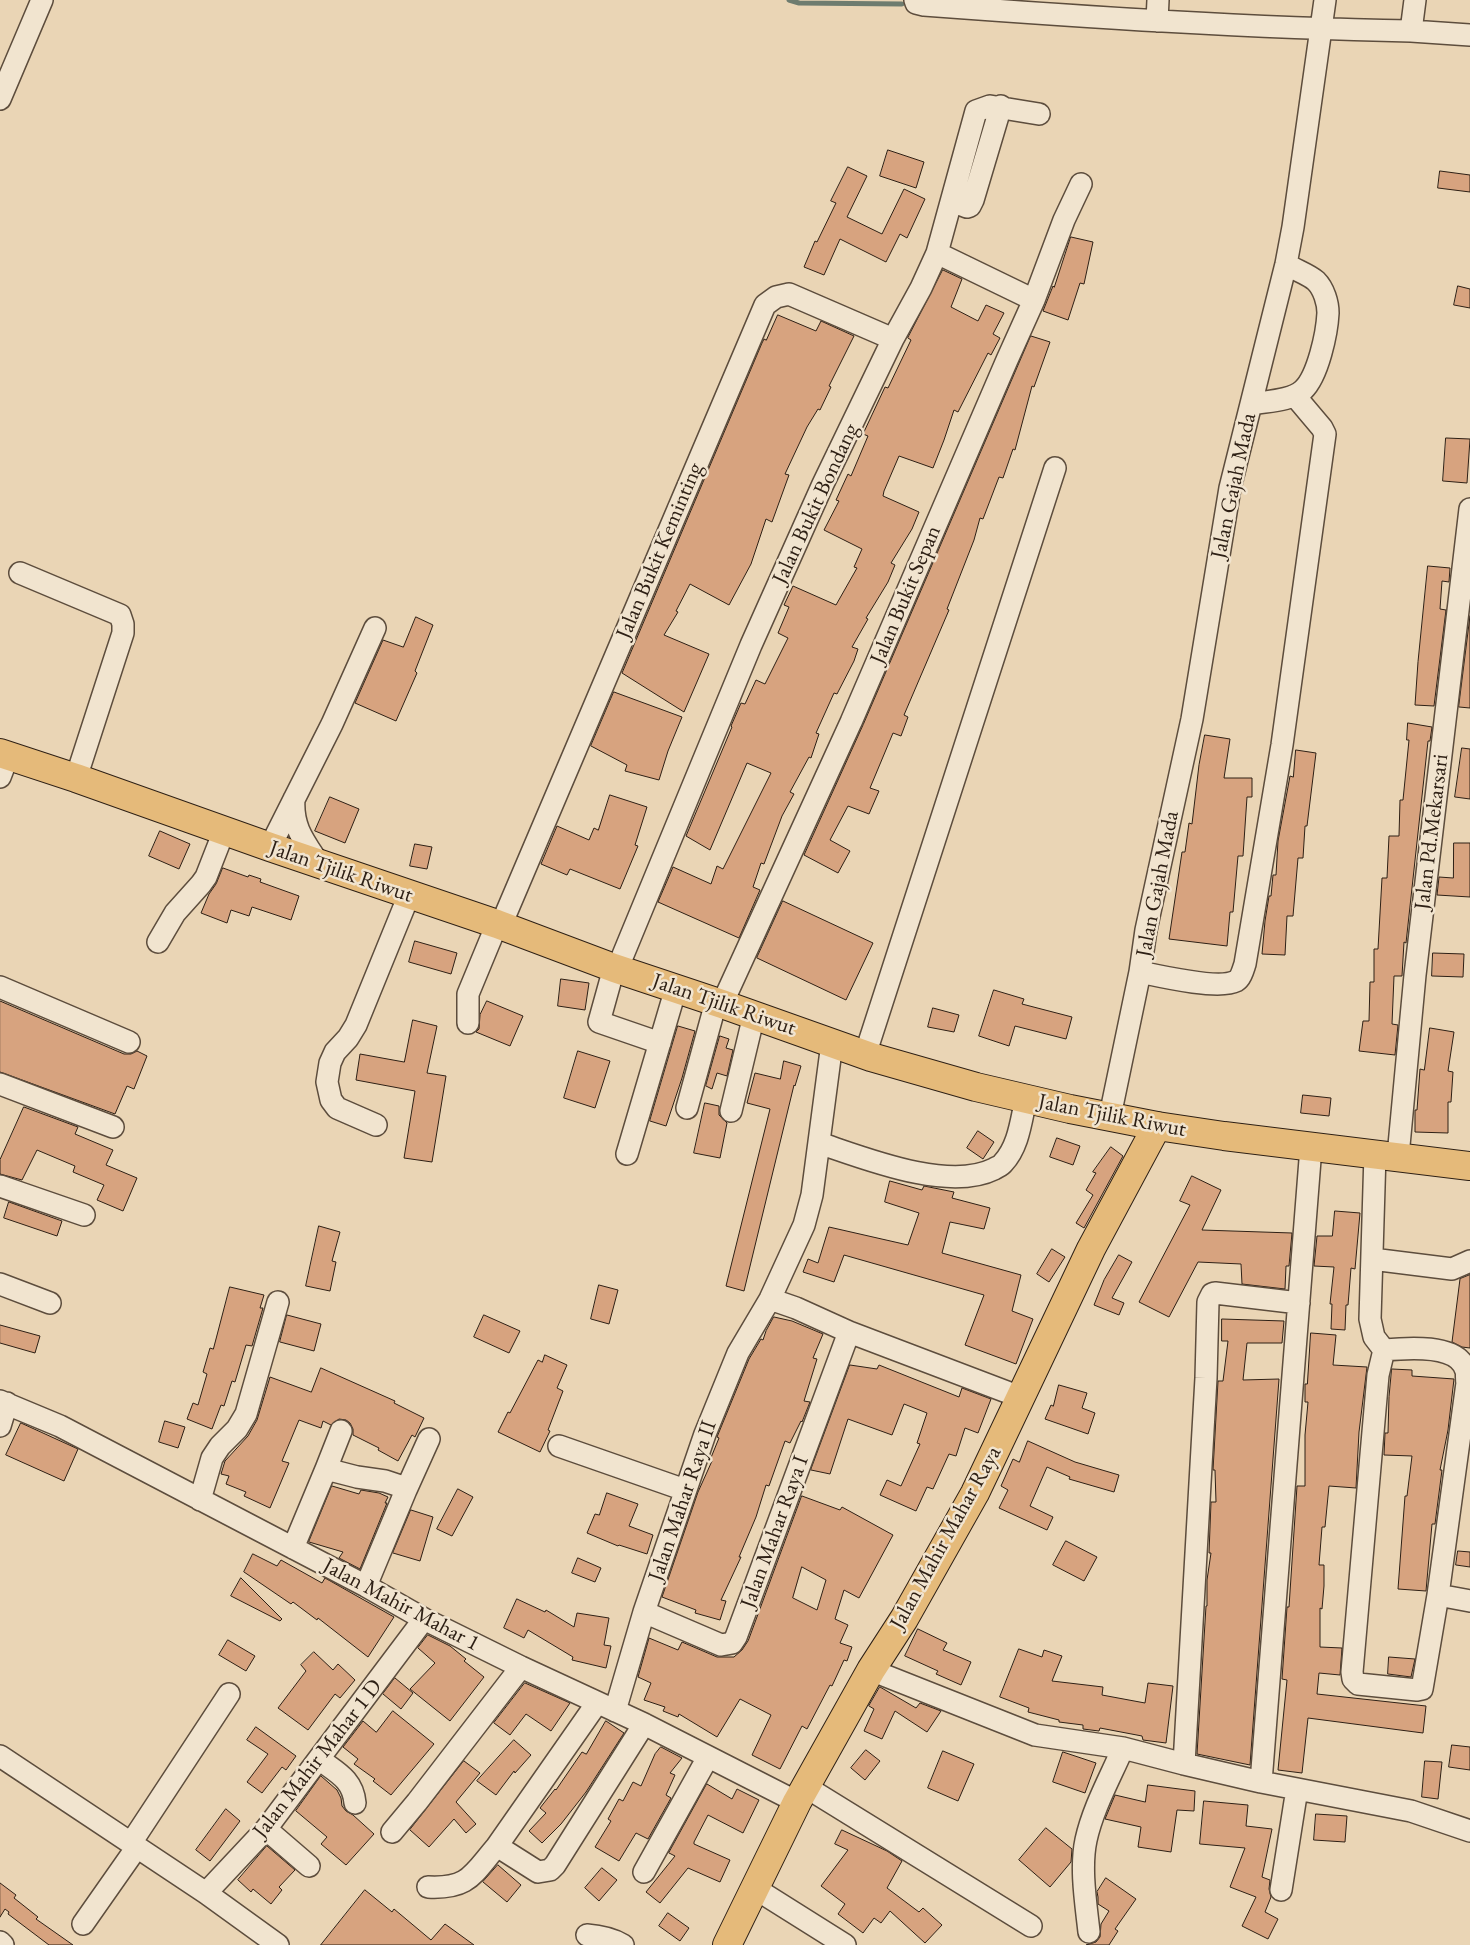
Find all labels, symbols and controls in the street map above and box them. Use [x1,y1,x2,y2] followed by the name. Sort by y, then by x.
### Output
[1206,411,1262,561] street label: Jalan Gajah Mada
[767,419,865,589] street label: Jalan Bukit Bondang
[611,459,709,643] street label: Jalan Bukit Keminting
[865,522,947,668] street label: Jalan Bukit Sepan
[1409,753,1455,911] street label: Jalan Pd.Mekarsari
[1131,809,1185,959] street label: Jalan Gajah Mada
[266,835,416,909] street label: Jalan Tjilik Riwut
[649,968,799,1042] street label: Jalan Tjilik Riwut
[1036,1089,1188,1143] street label: Jalan Tjilik Riwut
[643,1417,723,1585] street label: Jalan Mahar Raya II
[885,1442,1007,1634] street label: Jalan Mahir Mahar Raya
[735,1452,815,1612] street label: Jalan Mahar Raya I
[318,1553,484,1657] street label: Jalan Mahir Mahar 1
[248,1674,388,1844] street label: Jalan Mahir Mahar 1 D

